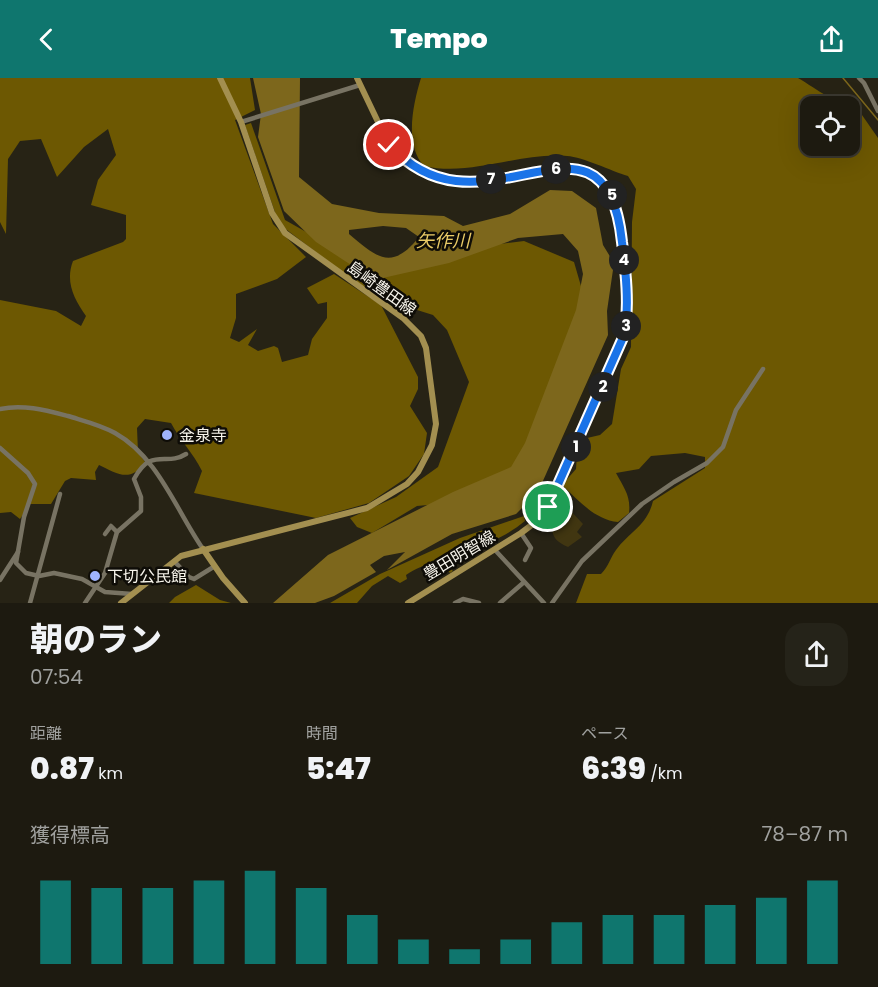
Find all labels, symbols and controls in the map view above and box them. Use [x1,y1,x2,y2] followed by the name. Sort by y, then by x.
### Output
[390,20,488,57] text: Tempo
[30,23,63,56] icon: back
[815,23,848,56] icon: share
[800,96,860,156] map controls
[800,96,860,156] button: locate
[363,119,414,170] pin
[372,128,405,161] icon: check
[541,154,571,184] pin: 6
[551,157,561,180] text: 6
[476,164,506,194] pin: 7
[487,167,495,190] text: 7
[597,180,627,210] pin: 5
[607,183,617,206] text: 5
[416,228,472,253] water label: 矢作川
[609,245,639,275] pin: 4
[619,248,629,271] text: 4
[343,256,421,321] street label: 島崎豊田線
[611,311,641,341] pin: 3
[621,314,631,337] text: 3
[588,372,618,402] pin: 2
[598,375,608,398] text: 2
[179,424,227,447] place label: 金泉寺
[160,428,174,442] marker: 金泉寺
[561,432,591,462] pin: 1
[573,435,579,458] text: 1
[522,481,573,532] pin
[531,490,564,523] icon: arrive
[419,525,499,586] street label: 豊田明智線
[107,565,187,588] place label: 下切公民館
[88,569,102,583] marker: 下切公民館
[30,616,162,663] text: 朝のラン
[785,623,848,686] button: share
[30,663,83,691] text: 07:54
[30,722,62,745] text: 距離
[306,722,338,745] text: 時間
[581,722,629,745] text: ペース
[30,747,94,790] text: 0.87
[306,747,371,790] text: 5:47
[581,747,646,790] text: 6:39
[94,762,123,785] text: km
[646,762,683,785] text: /km
[761,820,848,848] text: 78–87 m
[30,821,110,849] text: 獲得標高

